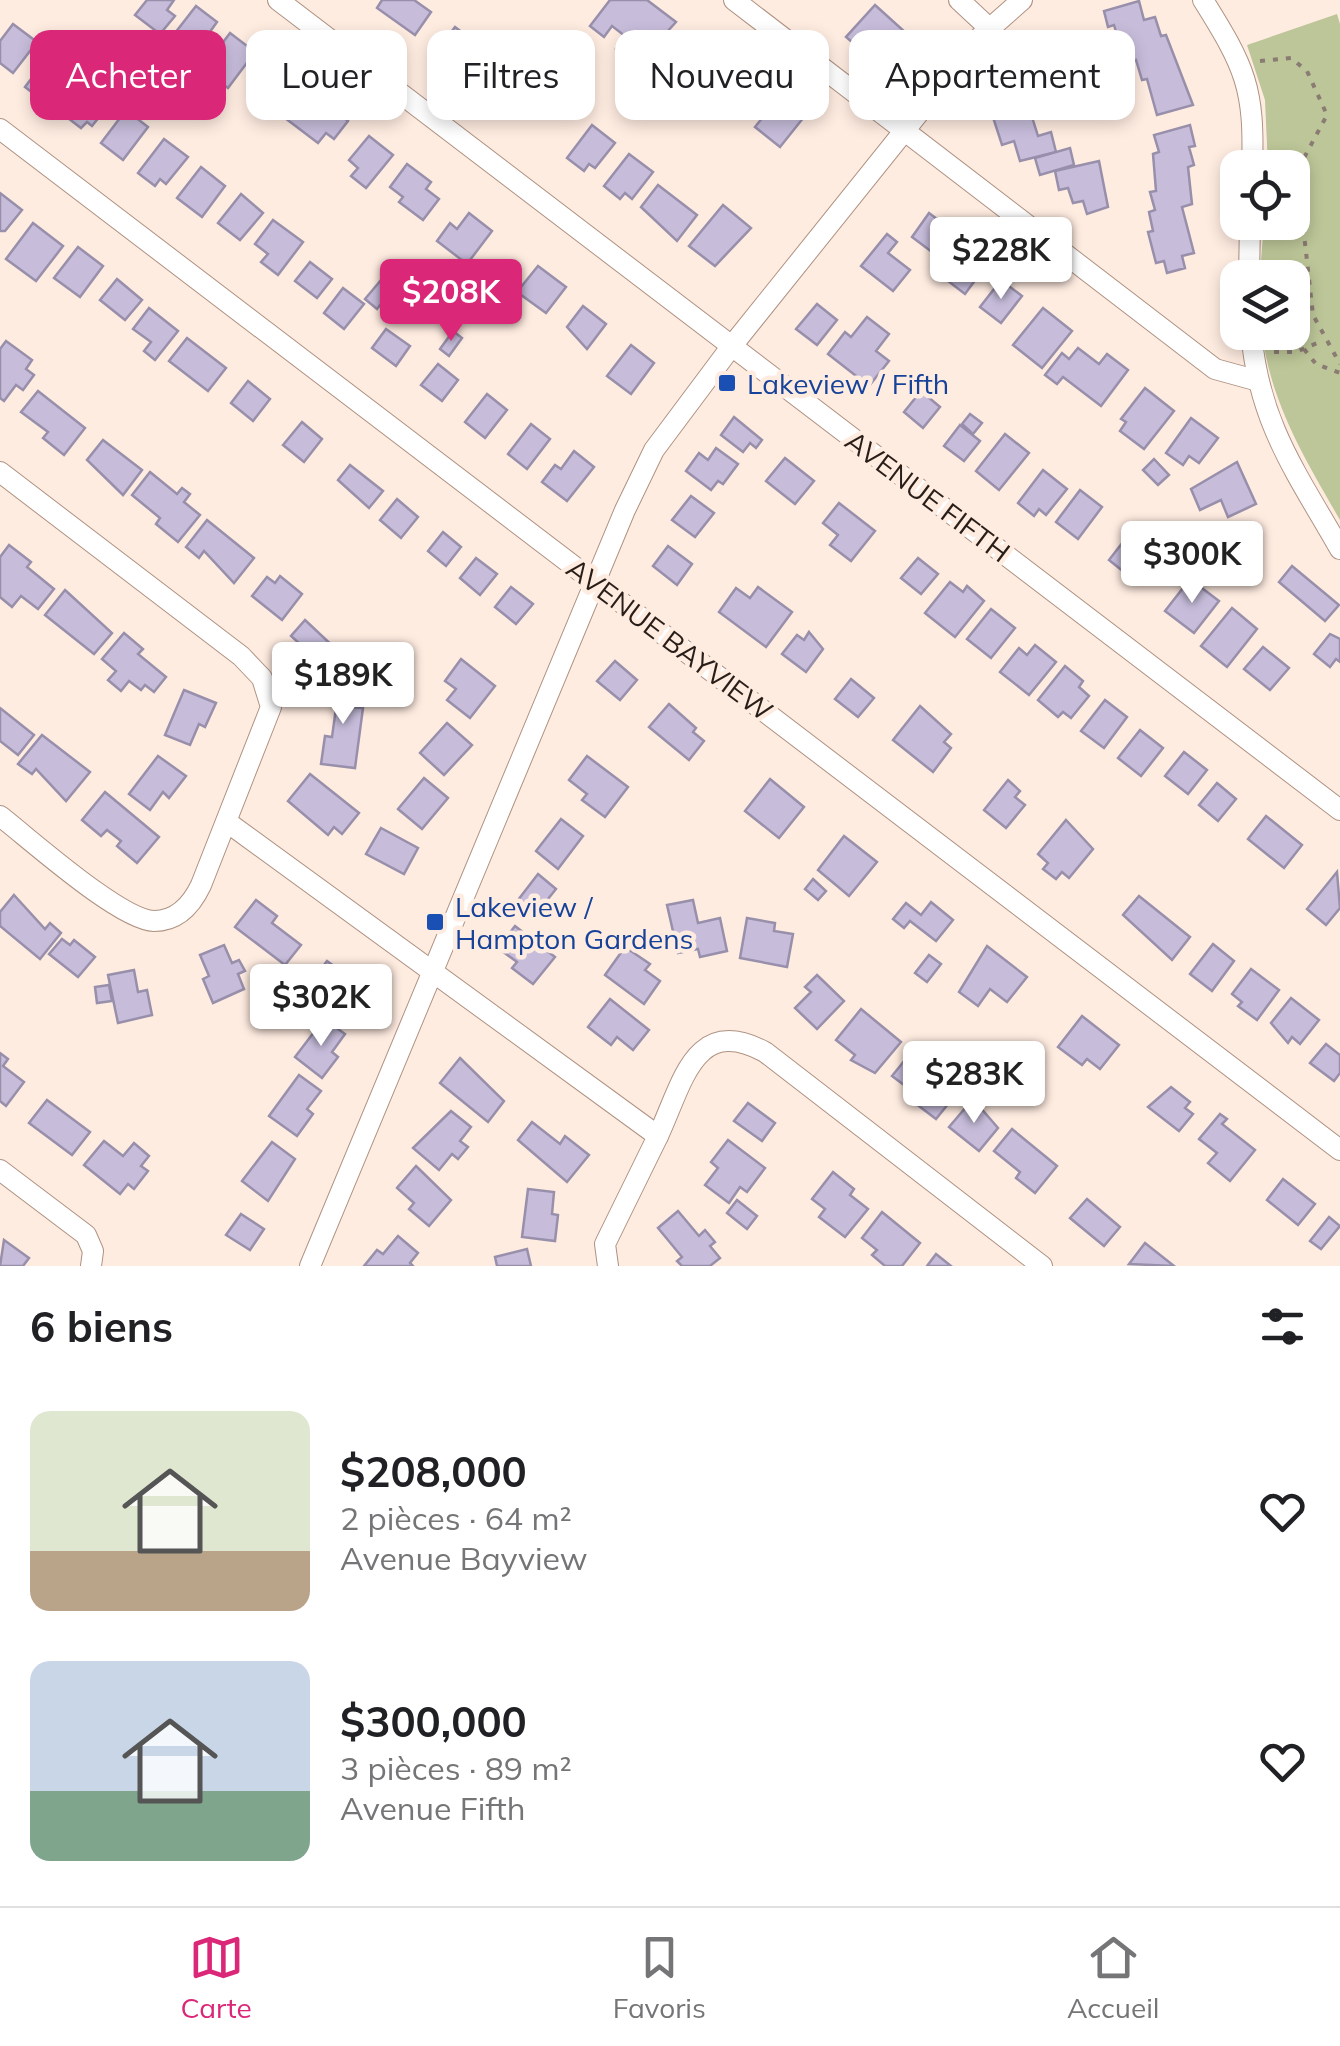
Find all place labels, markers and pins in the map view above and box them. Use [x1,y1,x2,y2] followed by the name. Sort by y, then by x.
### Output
[931,217,1071,302] pin: $228K
[381,259,521,344] pin: $208K
[747,366,949,401] place label: Lakeview / Fifth
[716,372,738,394] marker: Lakeview / Fifth
[1122,521,1262,606] pin: $300K
[273,642,413,727] pin: $189K
[455,889,693,956] place label: Lakeview / Hampton Gardens
[424,911,446,933] marker: Lakeview / Hampton Gardens
[251,964,391,1049] pin: $302K
[904,1041,1044,1126] pin: $283K

